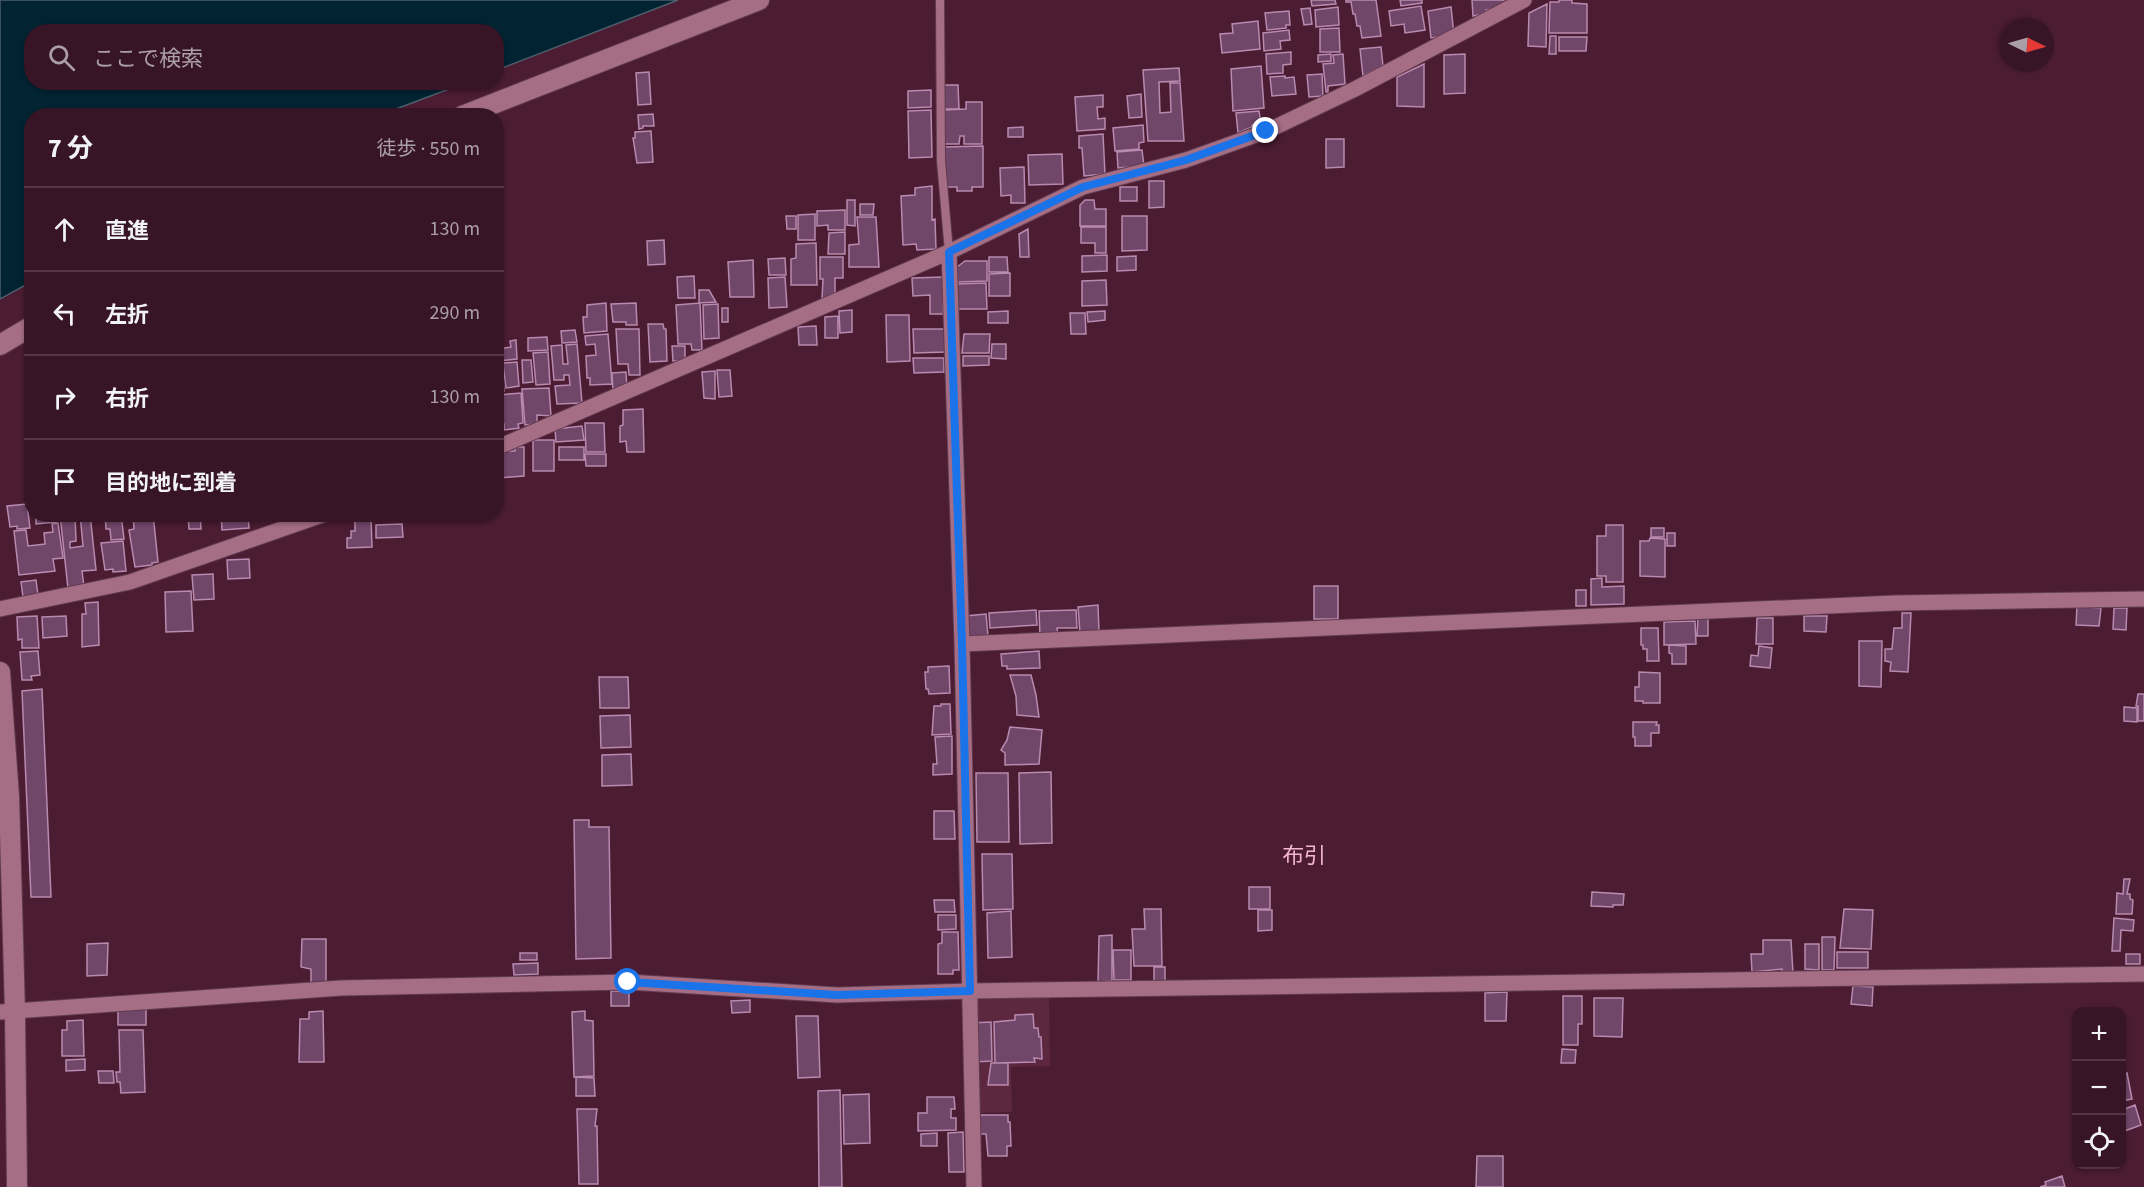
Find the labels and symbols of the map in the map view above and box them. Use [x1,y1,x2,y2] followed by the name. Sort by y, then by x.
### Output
[2000,18,2054,72] north arrow
[1252,117,1278,143] route end
[1282,840,1326,872] district label: 布引
[614,968,640,994] route start

